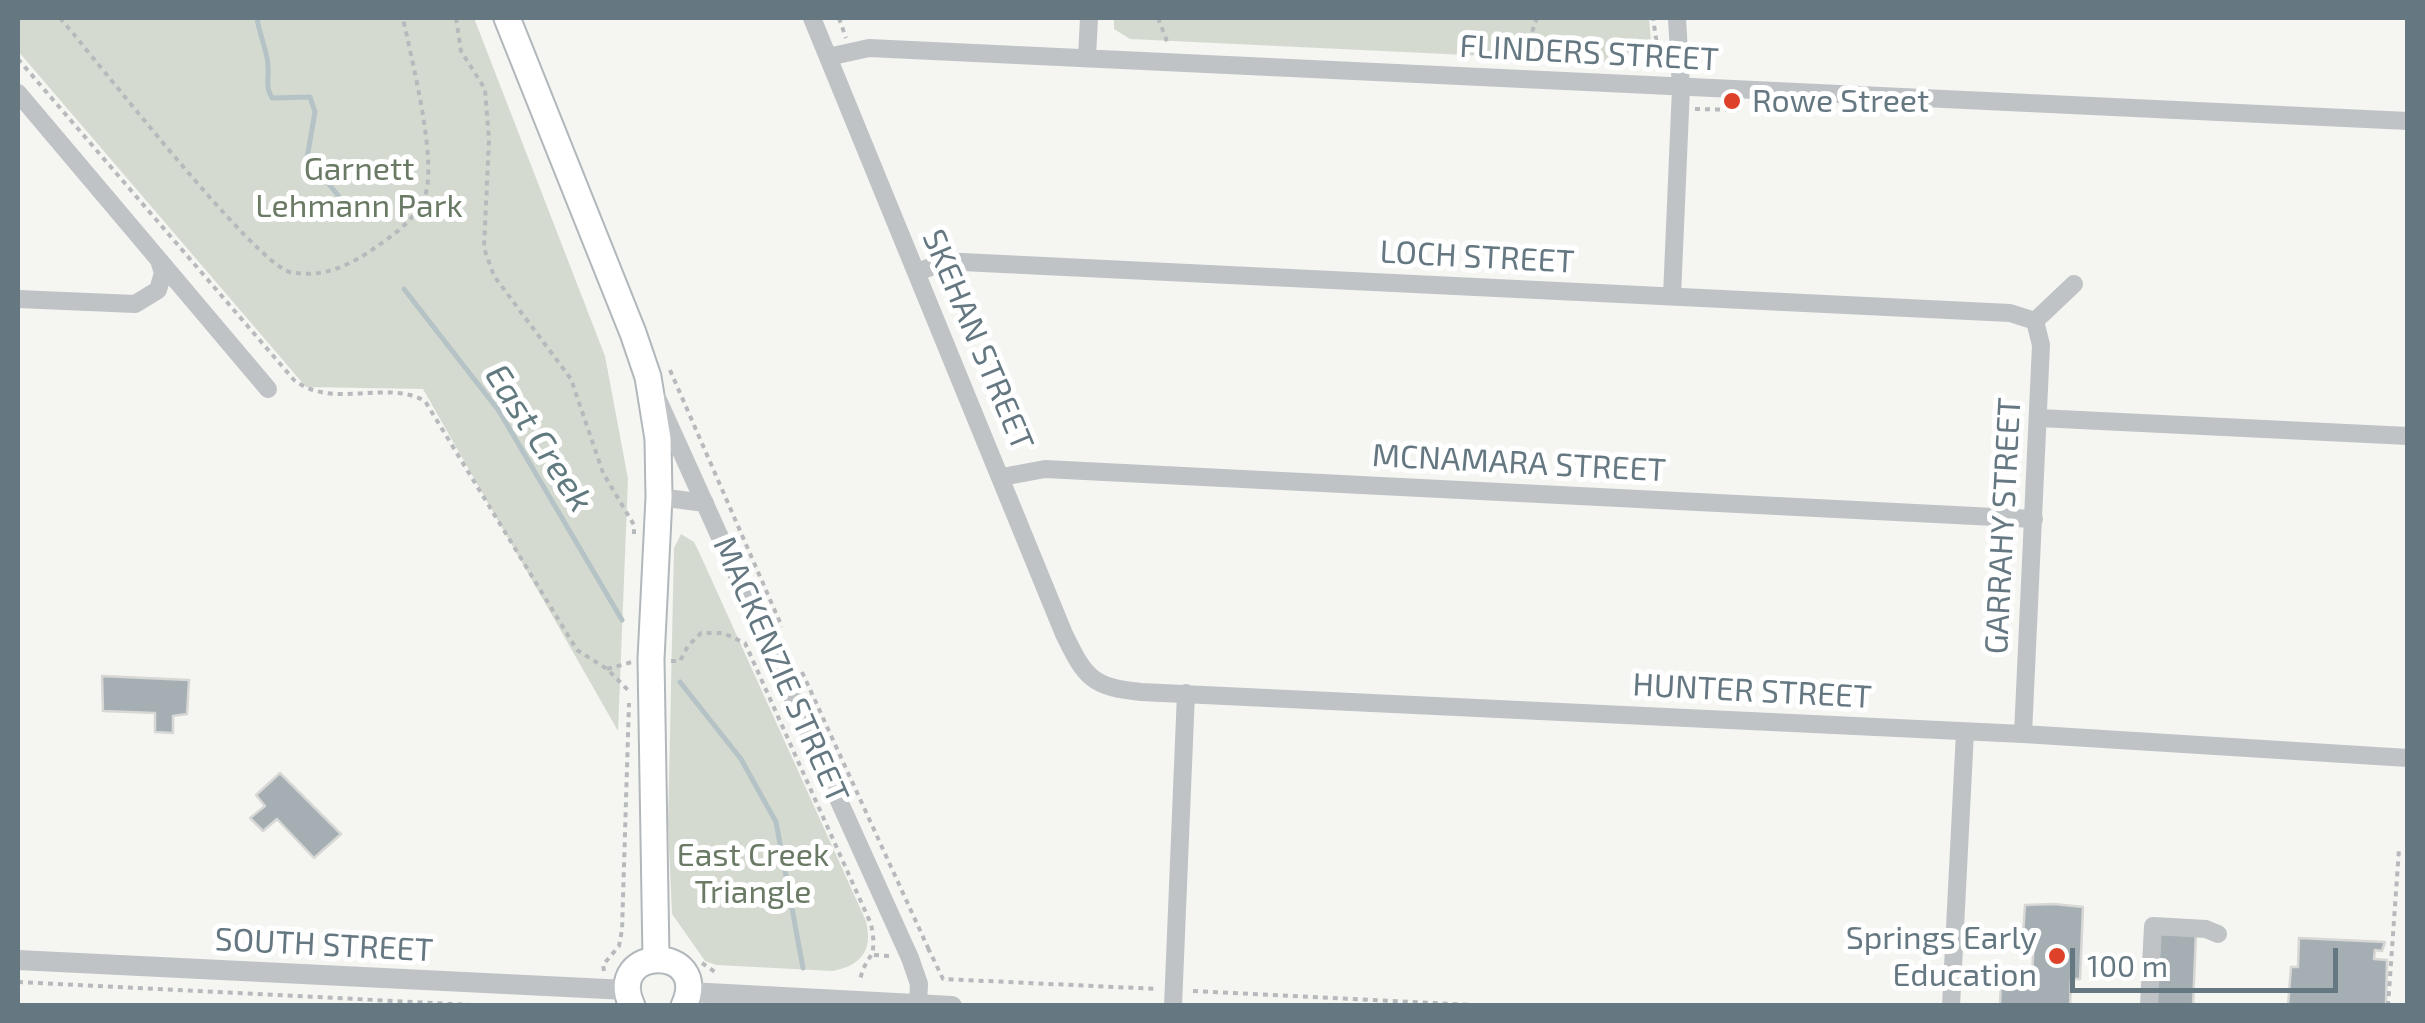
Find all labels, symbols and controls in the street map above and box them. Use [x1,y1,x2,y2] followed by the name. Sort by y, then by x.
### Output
[1458,27,1720,79] street label: FLINDERS STREET
[1752,82,1929,120] place label: Rowe Street
[1721,90,1743,112] marker: Rowe Street
[255,150,463,225] park label: Garnett Lehmann Park
[914,224,1042,456] street label: SKEHAN STREET
[1379,233,1575,281] street label: LOCH STREET
[476,356,602,520] water label: East Creek
[1977,397,2029,655] street label: GARRAHY STREET
[1371,436,1667,490] street label: MCNAMARA STREET
[705,531,857,809] street label: MACKENZIE STREET
[1631,666,1873,716] street label: HUNTER STREET
[677,836,829,911] park label: East Creek Triangle
[1846,919,2037,994] place label: Springs Early Education
[214,920,434,970] street label: SOUTH STREET
[2075,928,2342,990] scale bar
[2046,945,2068,967] marker: Springs Early Education
[2087,947,2168,983] text: 100 m

